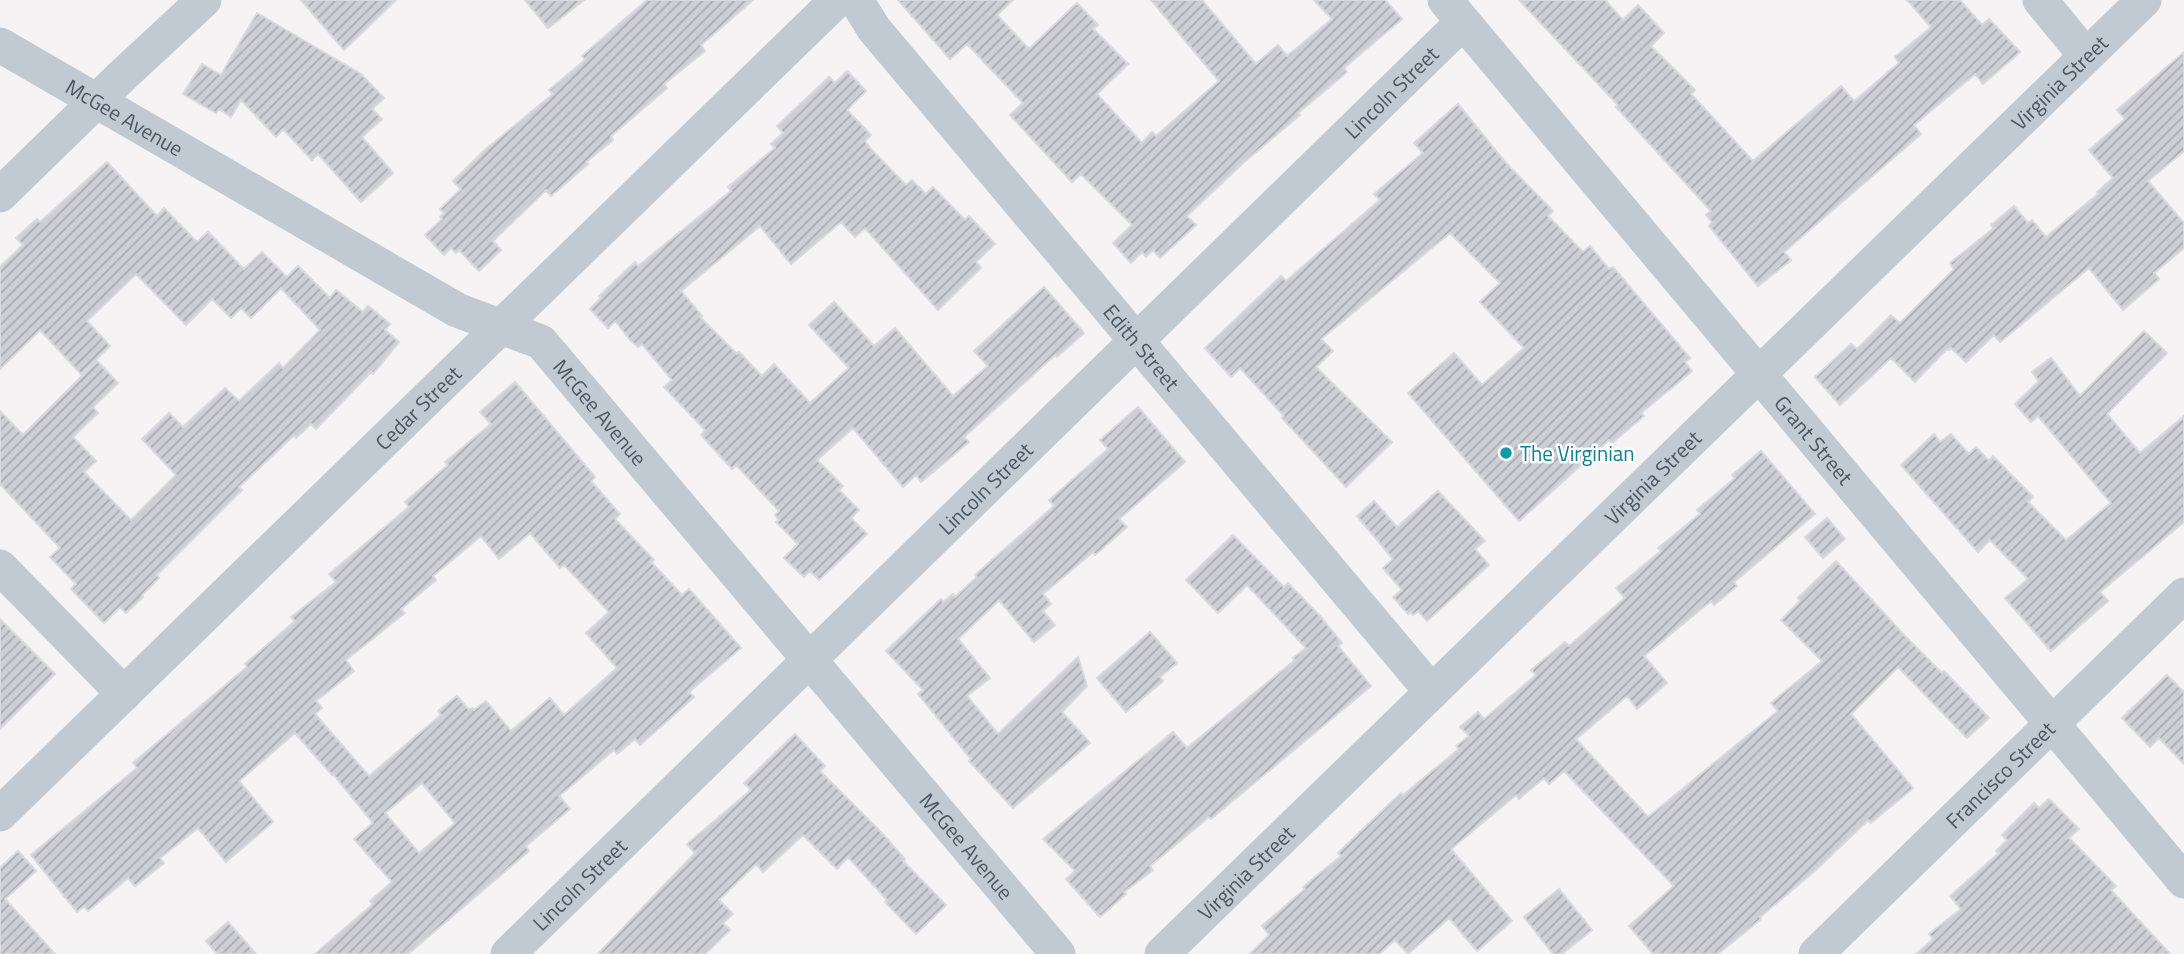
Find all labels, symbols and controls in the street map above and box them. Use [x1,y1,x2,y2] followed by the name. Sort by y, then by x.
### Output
[2003,27,2116,137] street label: Virginia Street
[1337,38,1446,146] street label: Lincoln Street
[60,70,189,164] street label: McGee Avenue
[1096,297,1188,398] street label: Edith Street
[546,352,655,473] street label: McGee Avenue
[368,357,469,457] street label: Cedar Street
[1767,388,1861,492] street label: Grant Street
[1597,422,1709,532] street label: Virginia Street
[931,434,1040,542] street label: Lincoln Street
[1520,437,1635,469] place label: The Virginian
[1498,445,1514,461] marker: The Virginian
[1938,713,2062,836] street label: Francisco Street
[912,786,1021,906] street label: McGee Avenue
[1190,817,1302,927] street label: Virginia Street
[525,830,634,938] street label: Lincoln Street

